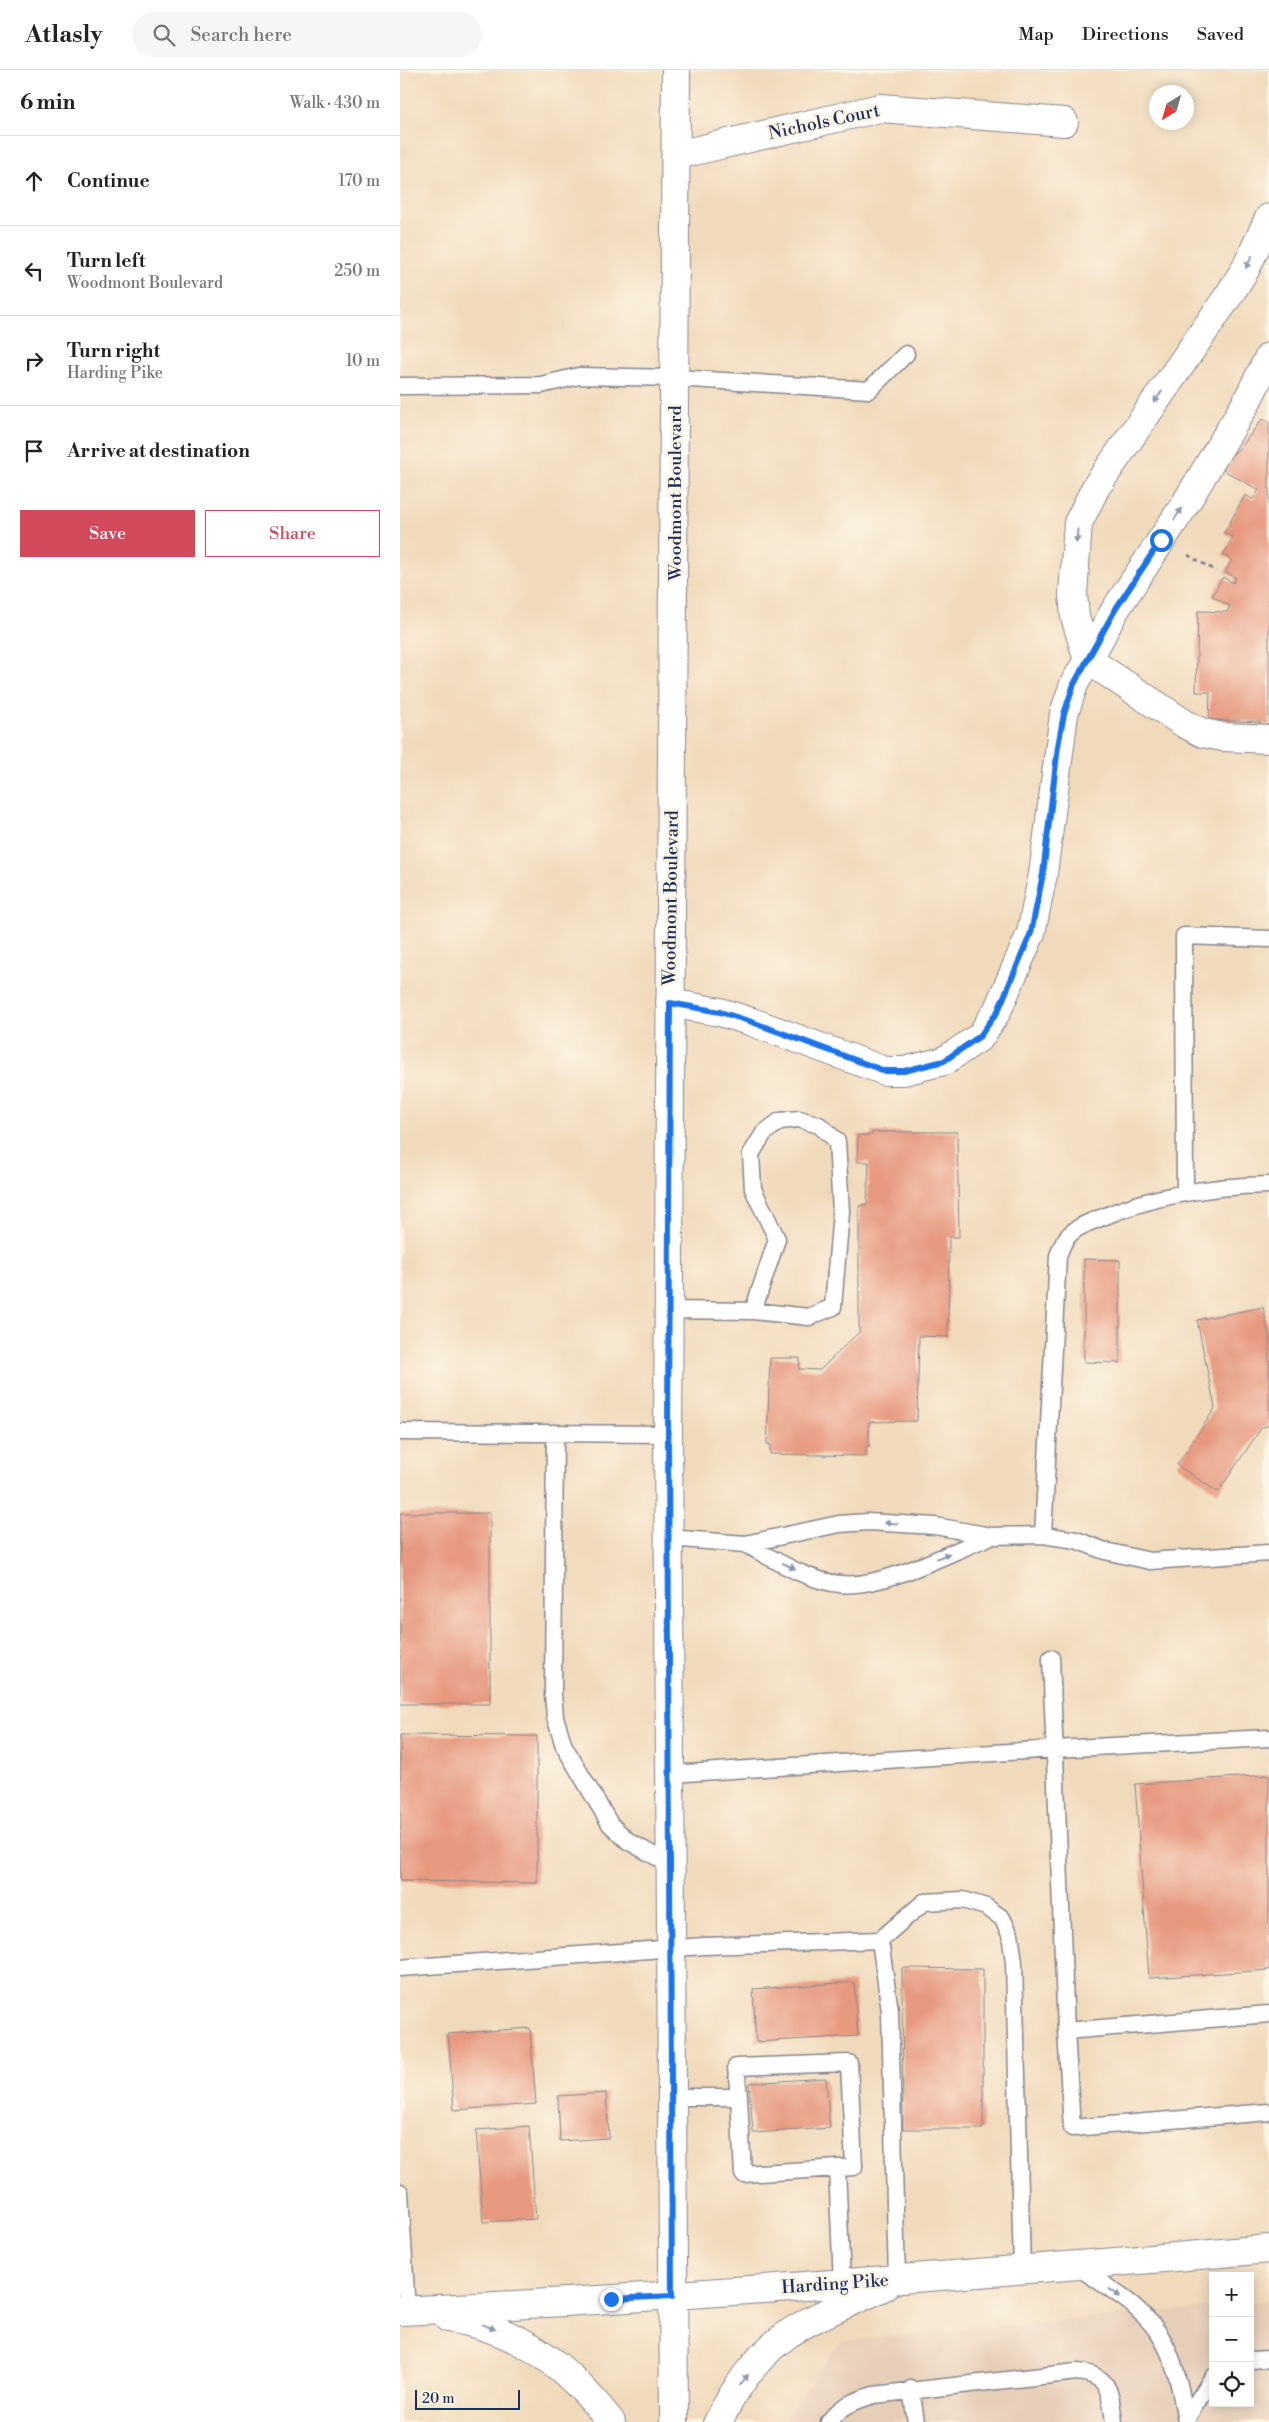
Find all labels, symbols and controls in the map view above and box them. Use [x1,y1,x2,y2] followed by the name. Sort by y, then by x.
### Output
[132,12,482,57] search box
[25,20,102,50] text: Atlasly
[150,21,178,49] icon: search
[190,23,292,47] text: Search here
[1018,23,1054,46] text: Map
[1082,23,1169,46] text: Directions
[1197,23,1244,46] text: Saved
[1149,85,1194,130] north arrow
[20,90,75,116] text: 6 min
[290,93,380,113] text: Walk · 430 m
[766,99,882,145] street label: Nichols Court
[20,167,48,195] icon: ahead
[67,169,150,193] text: Continue
[338,171,380,191] text: 170 m
[67,249,146,273] text: Turn left
[1245,255,1253,270] one-way arrow
[20,257,48,285] icon: left
[334,261,380,281] text: 250 m
[67,273,223,293] text: Woodmont Boulevard
[67,339,160,363] text: Turn right
[20,347,48,375] icon: right
[346,351,380,371] text: 10 m
[67,363,163,383] text: Harding Pike
[1153,390,1163,404] one-way arrow
[664,404,687,582] street label: Woodmont Boulevard
[20,437,48,465] icon: arrive
[67,439,250,463] text: Arrive at destination
[1174,508,1183,521] one-way arrow
[20,510,195,557] button: Save
[205,510,380,557] button: Share
[1073,528,1081,544] one-way arrow
[1150,529,1173,552] route start
[658,809,684,987] street label: Woodmont Boulevard
[883,1519,899,1527] one-way arrow
[935,1551,950,1559] one-way arrow
[782,1562,796,1570] one-way arrow
[780,2269,890,2299] street label: Harding Pike
[1209,2272,1254,2407] map controls
[1209,2272,1254,2317] button: +
[1108,2287,1121,2298] one-way arrow
[600,2288,623,2311] route end
[1209,2317,1254,2362] button: −
[482,2324,496,2332] one-way arrow
[1209,2362,1254,2407] button: locate
[738,2374,749,2387] one-way arrow
[415,2387,520,2410] scale bar
[422,2390,454,2408] text: 20 m

